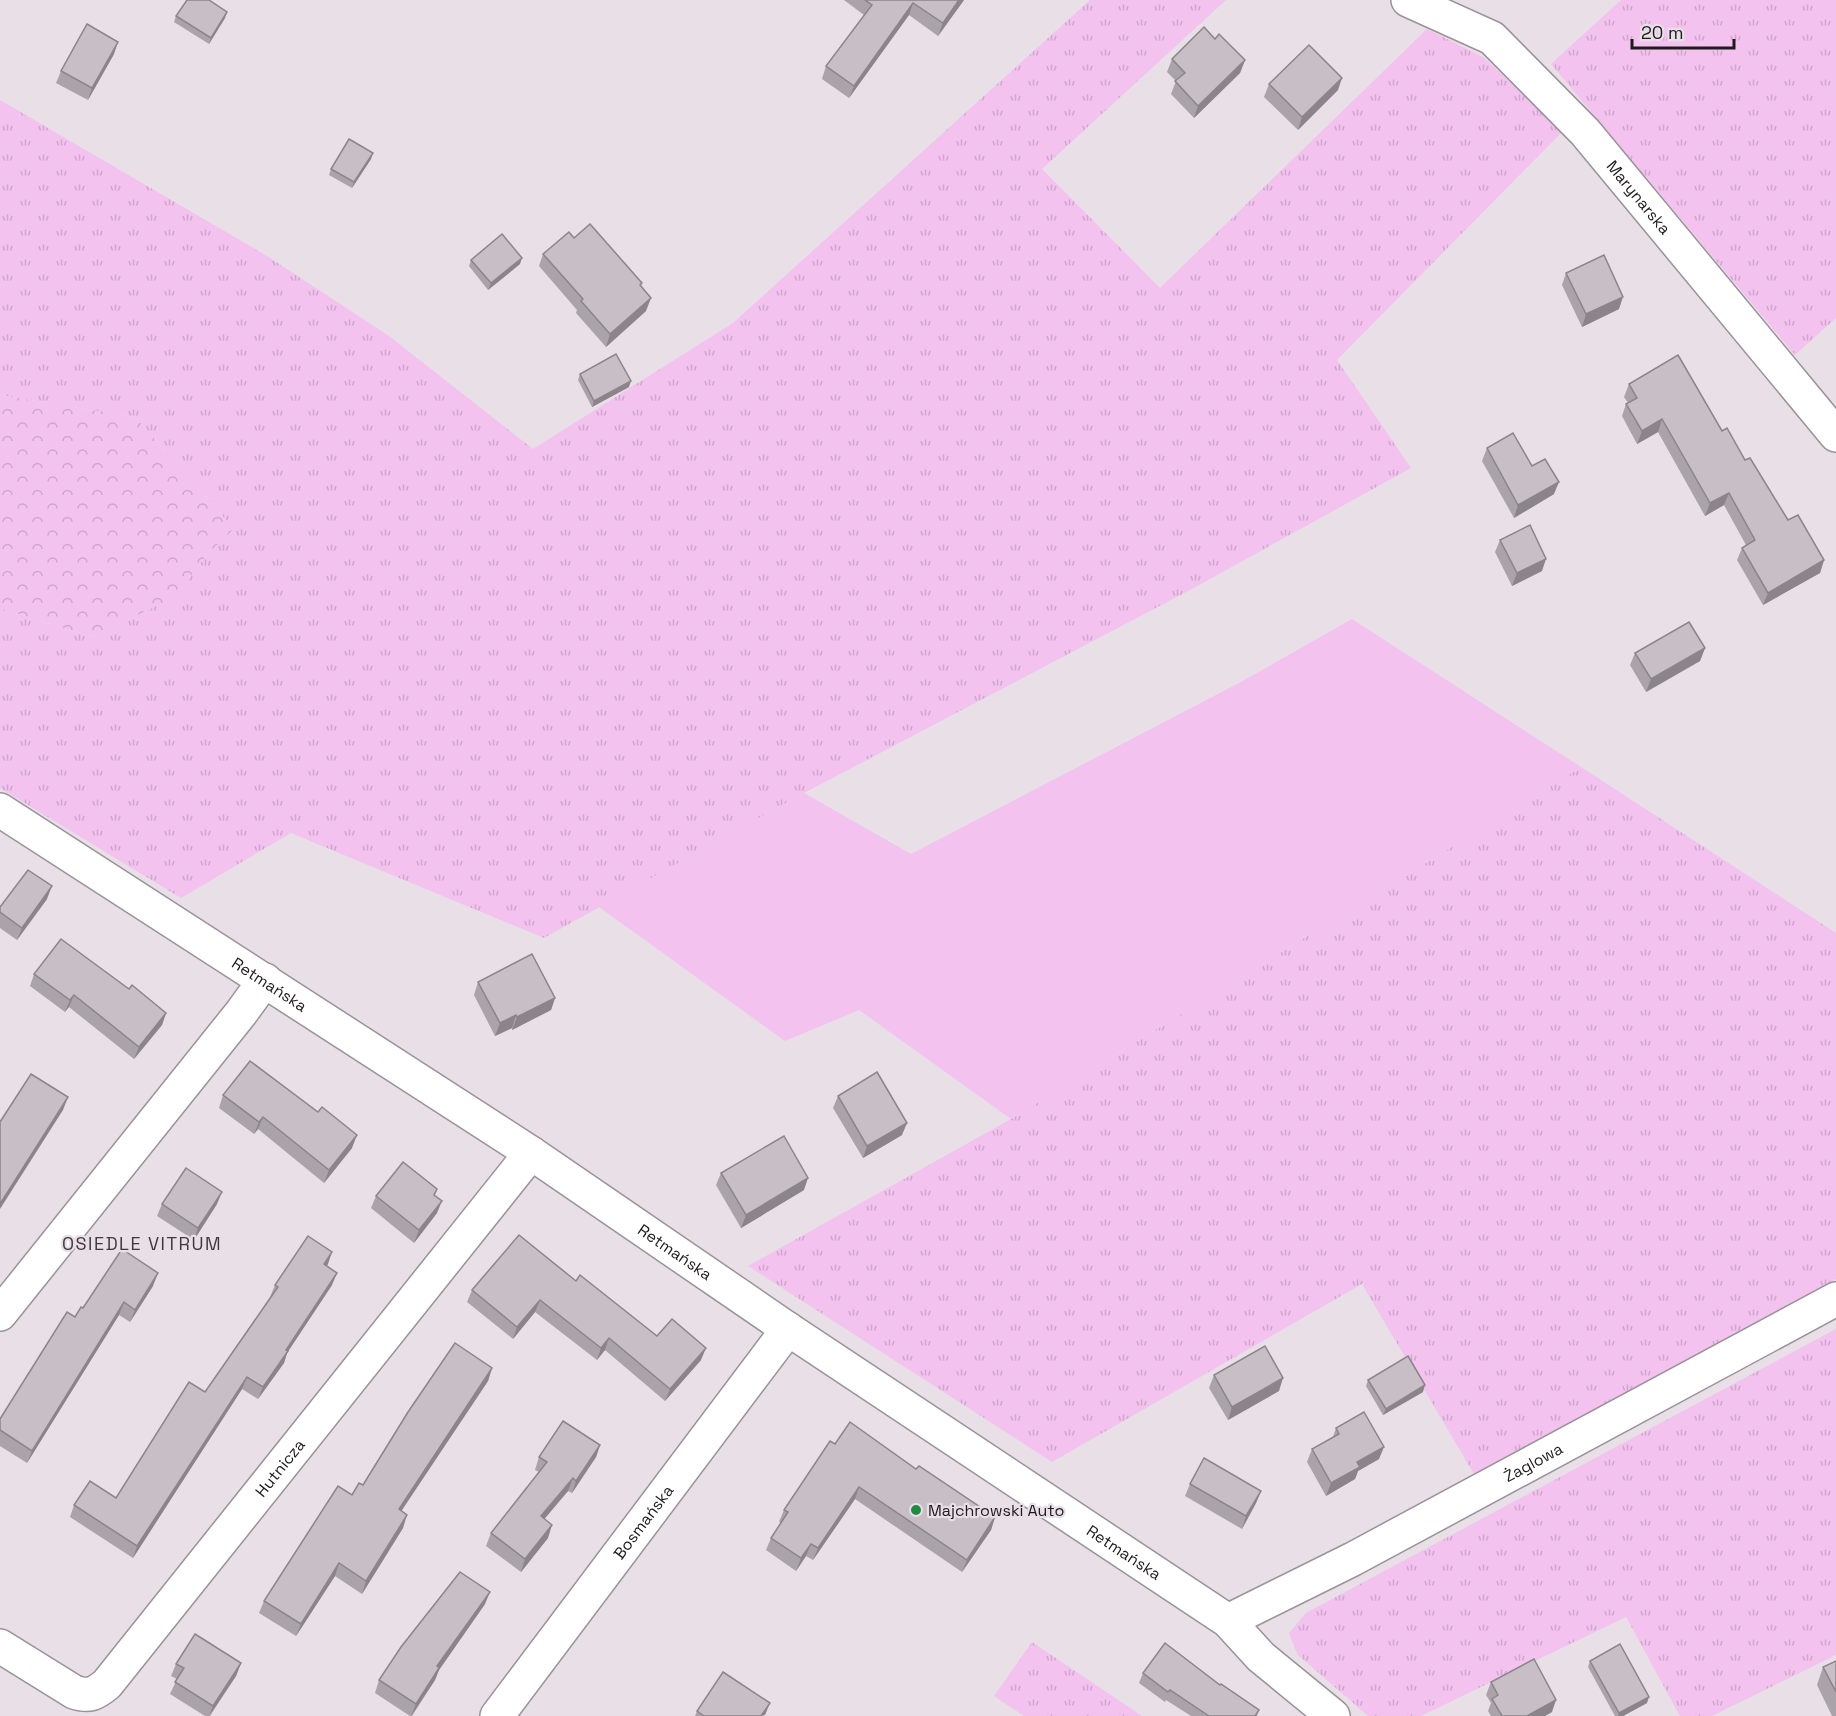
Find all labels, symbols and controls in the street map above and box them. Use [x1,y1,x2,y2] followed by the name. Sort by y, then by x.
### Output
[1632,12,1734,50] scale bar
[1641,21,1684,44] text: 20 m
[1602,156,1676,238] street label: Marynarska
[228,952,311,1016] street label: Retmańska
[634,1219,716,1285] street label: Retmańska
[62,1232,222,1255] district label: OSIEDLE VITRUM
[250,1435,309,1501] street label: Hutnicza
[1500,1438,1566,1487] street label: Żaglowa
[608,1480,678,1563] street label: Bosmańska
[928,1500,1064,1521] place label: Majchrowski Auto
[909,1503,923,1517] marker: Majchrowski Auto
[1083,1520,1166,1584] street label: Retmańska

